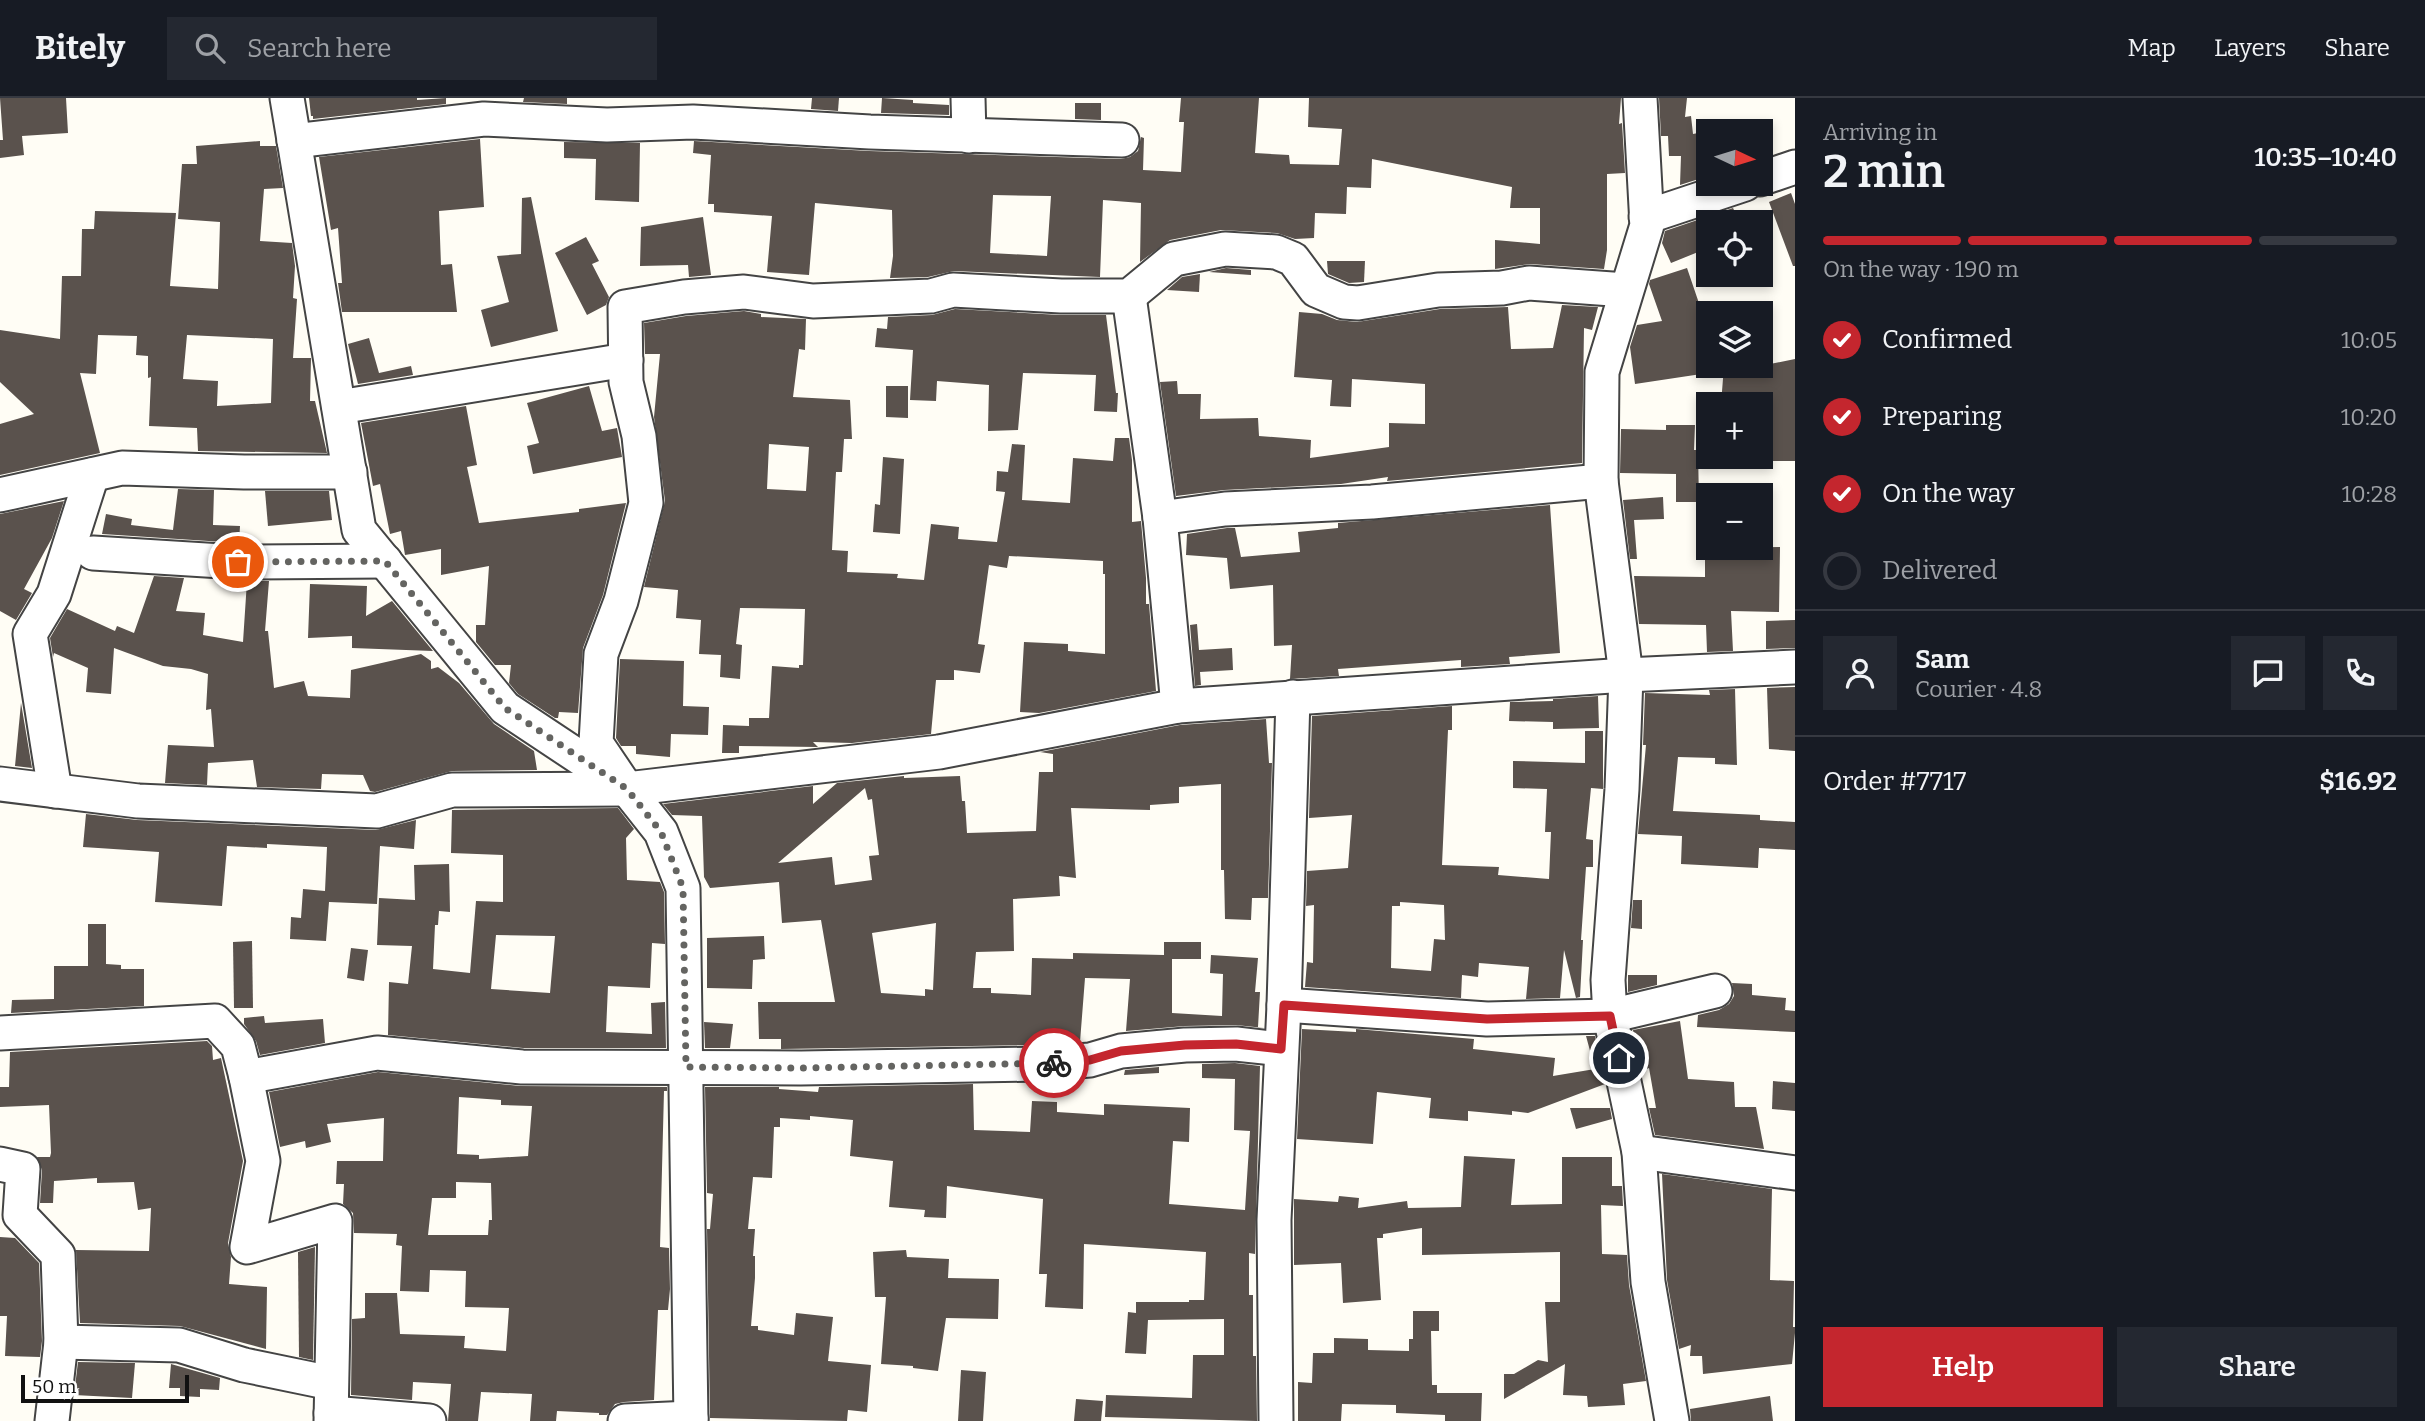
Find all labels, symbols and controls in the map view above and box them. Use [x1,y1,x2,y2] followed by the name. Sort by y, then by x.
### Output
[167,17,657,80] search box
[35,28,125,68] text: Bitely
[191,29,229,67] icon: search
[247,33,391,64] text: Search here
[2128,34,2176,62] text: Map
[2214,34,2286,62] text: Layers
[2324,34,2390,62] text: Share
[1823,118,1937,146] text: Arriving in
[1696,119,1773,196] north arrow
[1696,119,1773,560] map controls
[2254,142,2397,173] text: 10:35–10:40
[1823,144,1945,199] text: 2 min
[1696,210,1773,287] button: locate
[1823,255,2019,283] text: On the way · 190 m
[1696,301,1773,378] button: layers
[1823,321,1861,359] icon: check
[1882,324,2012,355] text: Confirmed
[2341,326,2397,354] text: 10:05
[1696,392,1773,469] button: +
[1823,398,1861,436] icon: check
[1882,401,2002,432] text: Preparing
[2341,403,2397,431] text: 10:20
[1823,475,1861,513] icon: check
[1882,478,2015,509] text: On the way
[2342,480,2397,508] text: 10:28
[1696,483,1773,560] button: −
[208,532,268,592] pin
[219,543,257,581] icon: bag
[1882,555,1997,586] text: Delivered
[1823,636,1897,710] button: person
[2231,636,2305,710] button: chat
[2323,636,2397,710] button: phone
[1915,644,1970,675] text: Sam
[1915,675,2042,703] text: Courier · 4.8
[1823,766,1966,797] text: Order #7717
[2319,766,2397,797] text: $16.92
[1019,1028,1089,1098] courier
[1589,1028,1649,1088] pin
[1600,1039,1638,1077] icon: home
[1035,1044,1073,1082] icon: bike
[1823,1327,2103,1407] button: Help
[2117,1327,2397,1407] button: Share
[21,1372,189,1404] scale bar
[32,1375,76,1398] text: 50 m

